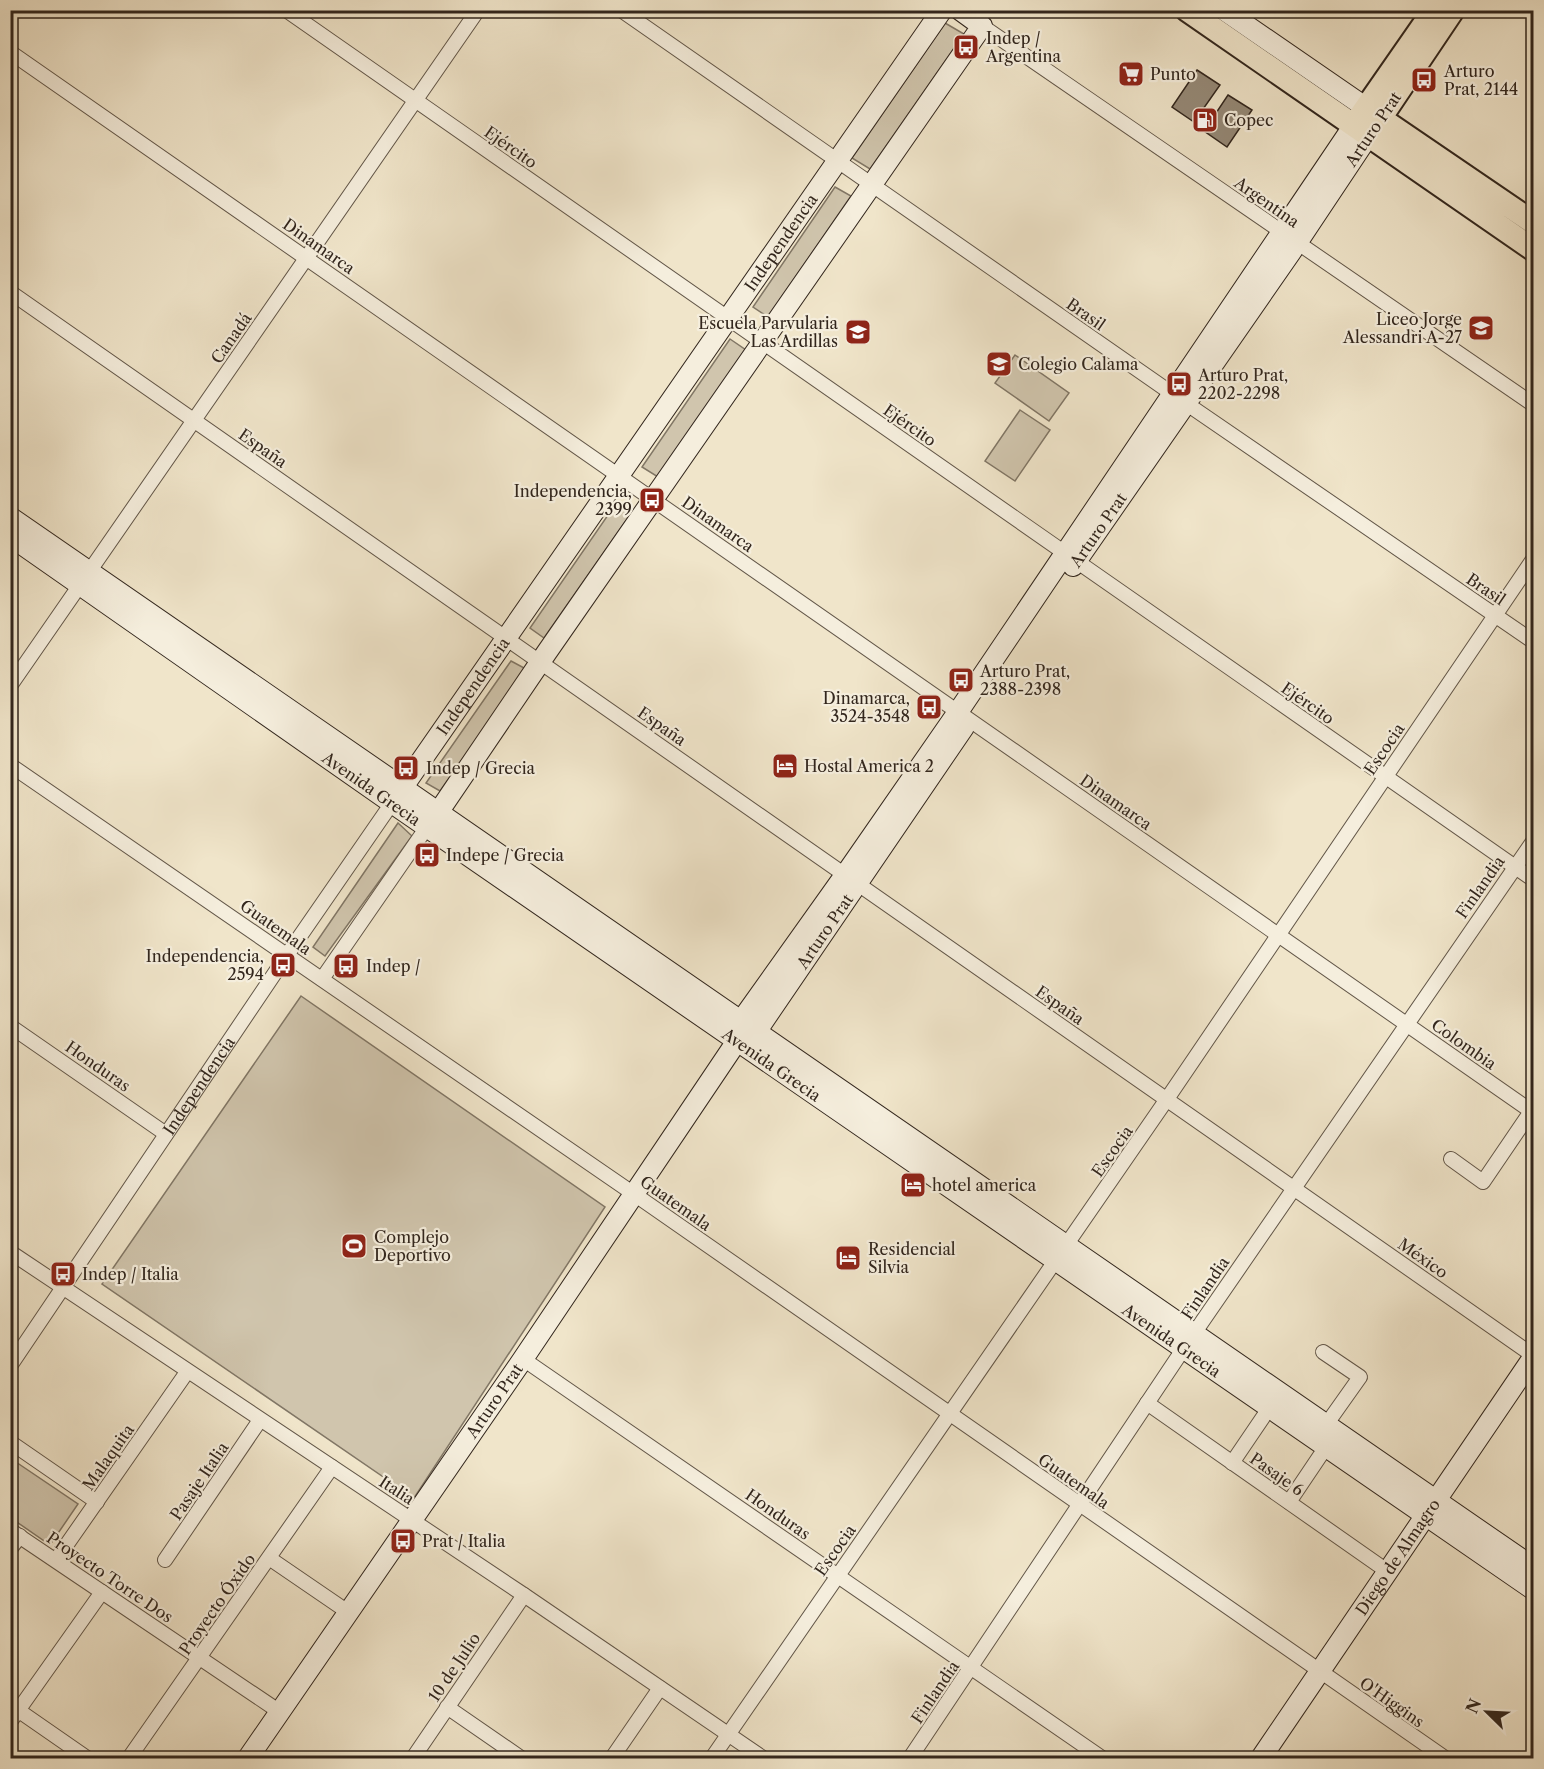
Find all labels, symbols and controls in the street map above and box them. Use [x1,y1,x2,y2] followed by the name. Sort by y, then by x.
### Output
[985,28,1061,66] place label: Indep / Argentina
[951,32,981,62] bus stop icon: Indep / Argentina
[1116,59,1146,89] supermarket icon: Punto
[1443,61,1518,99] place label: Arturo Prat, 2144
[1150,64,1196,84] place label: Punto
[1409,65,1439,95] bus stop icon: Arturo Prat, 2144
[1340,87,1406,171] street label: Arturo Prat
[1190,105,1220,135] fuel station icon: Copec
[1224,110,1273,130] place label: Copec
[481,122,541,172] street label: Ejército
[1230,172,1304,232] street label: Argentina
[740,189,822,295] street label: Independencia
[279,214,359,278] street label: Dinamarca
[1063,294,1109,335] street label: Brasil
[206,308,256,367] street label: Canadá
[1342,309,1462,347] place label: Liceo Jorge Alessandri A-27
[698,313,839,351] place label: Escuela Parvularia Las Ardillas
[1466,313,1496,343] school or university icon: Liceo Jorge Alessandri A-27
[843,317,873,347] school or university icon: Escuela Parvularia Las Ardillas
[984,349,1014,379] school or university icon: Colegio Calama
[1018,354,1139,374] place label: Colegio Calama
[1197,365,1288,403] place label: Arturo Prat, 2202-2298
[1164,369,1194,399] bus stop icon: Arturo Prat, 2202-2298
[880,400,940,450] street label: Ejército
[235,424,292,472] street label: España
[514,481,632,519] place label: Independencia, 2399
[637,485,667,515] bus stop icon: Independencia, 2399
[1065,489,1131,572] street label: Arturo Prat
[678,492,758,556] street label: Dinamarca
[1463,569,1510,609] street label: Brasil
[432,633,514,739] street label: Independencia
[979,661,1070,699] place label: Arturo Prat, 2388-2398
[946,665,976,695] bus stop icon: Arturo Prat, 2388-2398
[1278,678,1338,728] street label: Ejército
[823,688,910,726] place label: Dinamarca, 3524-3548
[914,692,944,722] bus stop icon: Dinamarca, 3524-3548
[634,702,691,750] street label: España
[1360,719,1409,779] street label: Escocia
[318,747,425,830] street label: Avenida Grecia
[770,751,800,781] hotel icon: Hostal America 2
[391,753,421,783] bus stop icon: Indep / Grecia
[804,756,934,776] place label: Hostal America 2
[426,758,536,778] place label: Indep / Grecia
[1076,770,1156,834] street label: Dinamarca
[412,840,442,870] bus stop icon: Indepe / Grecia
[446,845,565,865] place label: Indepe / Grecia
[1451,852,1509,922] street label: Finlandia
[792,890,857,973] street label: Arturo Prat
[237,895,316,959] street label: Guatemala
[146,946,264,984] place label: Independencia, 2594
[268,950,298,980] bus stop icon: Independencia, 2594
[331,951,361,981] bus stop icon: Indep /
[366,956,421,976] place label: Indep /
[1032,981,1089,1029] street label: España
[1428,1014,1501,1074] street label: Colombia
[718,1023,825,1106] street label: Avenida Grecia
[159,1032,239,1139] street label: Independencia
[62,1036,134,1096] street label: Honduras
[1087,1121,1137,1180] street label: Escocia
[898,1170,928,1200] hotel icon: hotel america
[637,1171,716,1235] street label: Guatemala
[932,1175,1037,1195] place label: hotel america
[374,1227,451,1265] place label: Complejo Deportivo
[339,1231,369,1261] sports icon: Complejo Deportivo
[1394,1234,1452,1283] street label: México
[868,1239,956,1277] place label: Residencial Silvia
[833,1243,863,1273] hotel icon: Residencial Silvia
[1177,1252,1234,1323] street label: Finlandia
[48,1259,78,1289] bus stop icon: Indep / Italia
[82,1264,179,1284] place label: Indep / Italia
[1118,1299,1225,1382] street label: Avenida Grecia
[461,1359,527,1443] street label: Arturo Prat
[78,1420,138,1494] street label: Malaquita
[166,1438,233,1524] street label: Pasaje Italia
[1246,1448,1308,1500] street label: Pasaje 6
[1035,1449,1114,1513] street label: Guatemala
[376,1471,419,1509] street label: Italia
[742,1484,814,1544] street label: Honduras
[1351,1495,1444,1619] street label: Diego de Almagro
[810,1520,860,1579] street label: Escocia
[388,1526,418,1556] bus stop icon: Prat / Italia
[43,1527,177,1627] street label: Proyecto Torre Dos
[422,1531,506,1551] place label: Prat / Italia
[175,1549,259,1658] street label: Proyecto Óxido
[424,1629,484,1705] street label: 10 de Julio
[907,1656,964,1727] street label: Finlandia
[1356,1673,1428,1731] street label: O'Higgins
[1457,1682,1517,1742] north arrow
[1461,1695,1485,1716] text: N

